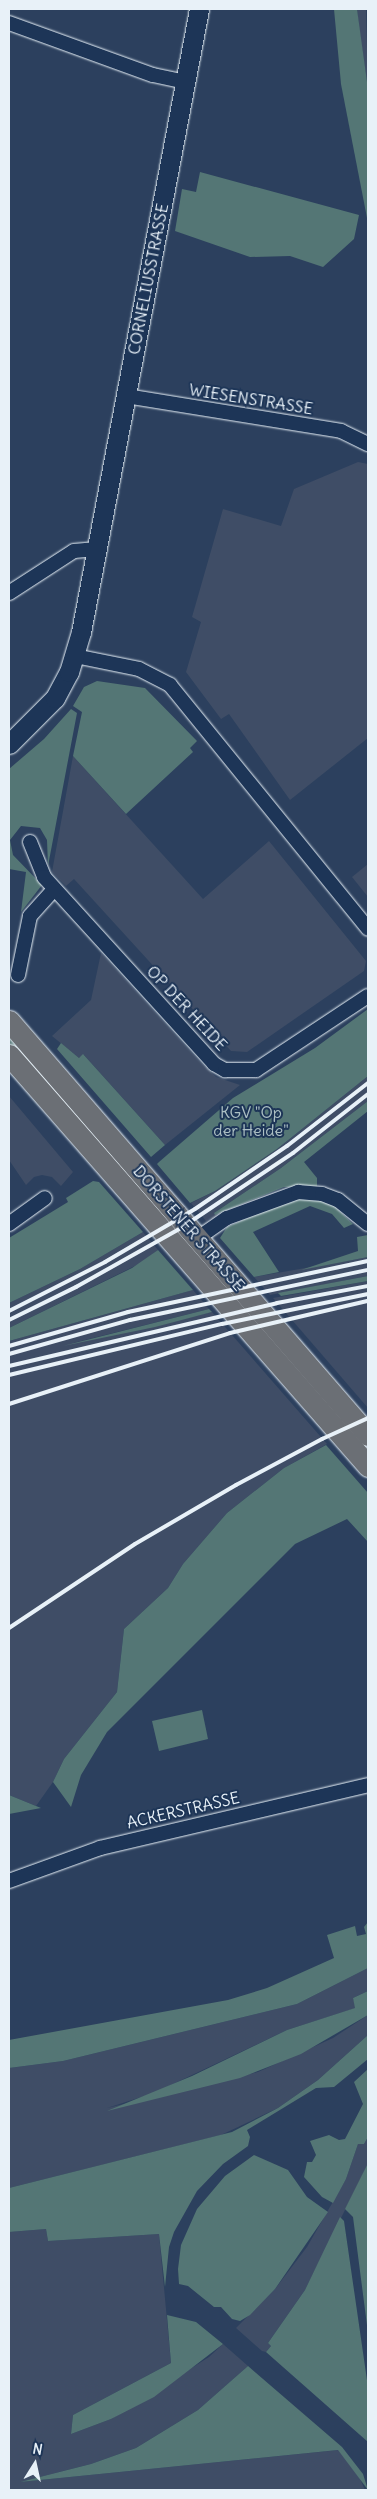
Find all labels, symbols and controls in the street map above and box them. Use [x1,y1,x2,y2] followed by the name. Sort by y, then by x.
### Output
[124,202,172,356] street label: CORNELIUSSTRASSE
[188,380,314,418] street label: WIESENSTRASSE
[143,962,231,1054] street label: OP DER HEIDE
[213,1102,289,1140] park label: KGV "Op der Heide"
[129,1161,249,1295] street label: DORSTENER STRASSE
[125,1788,241,1832] street label: ACKERSTRASSE
[10,2439,60,2489] north arrow
[31,2440,44,2459] text: N

